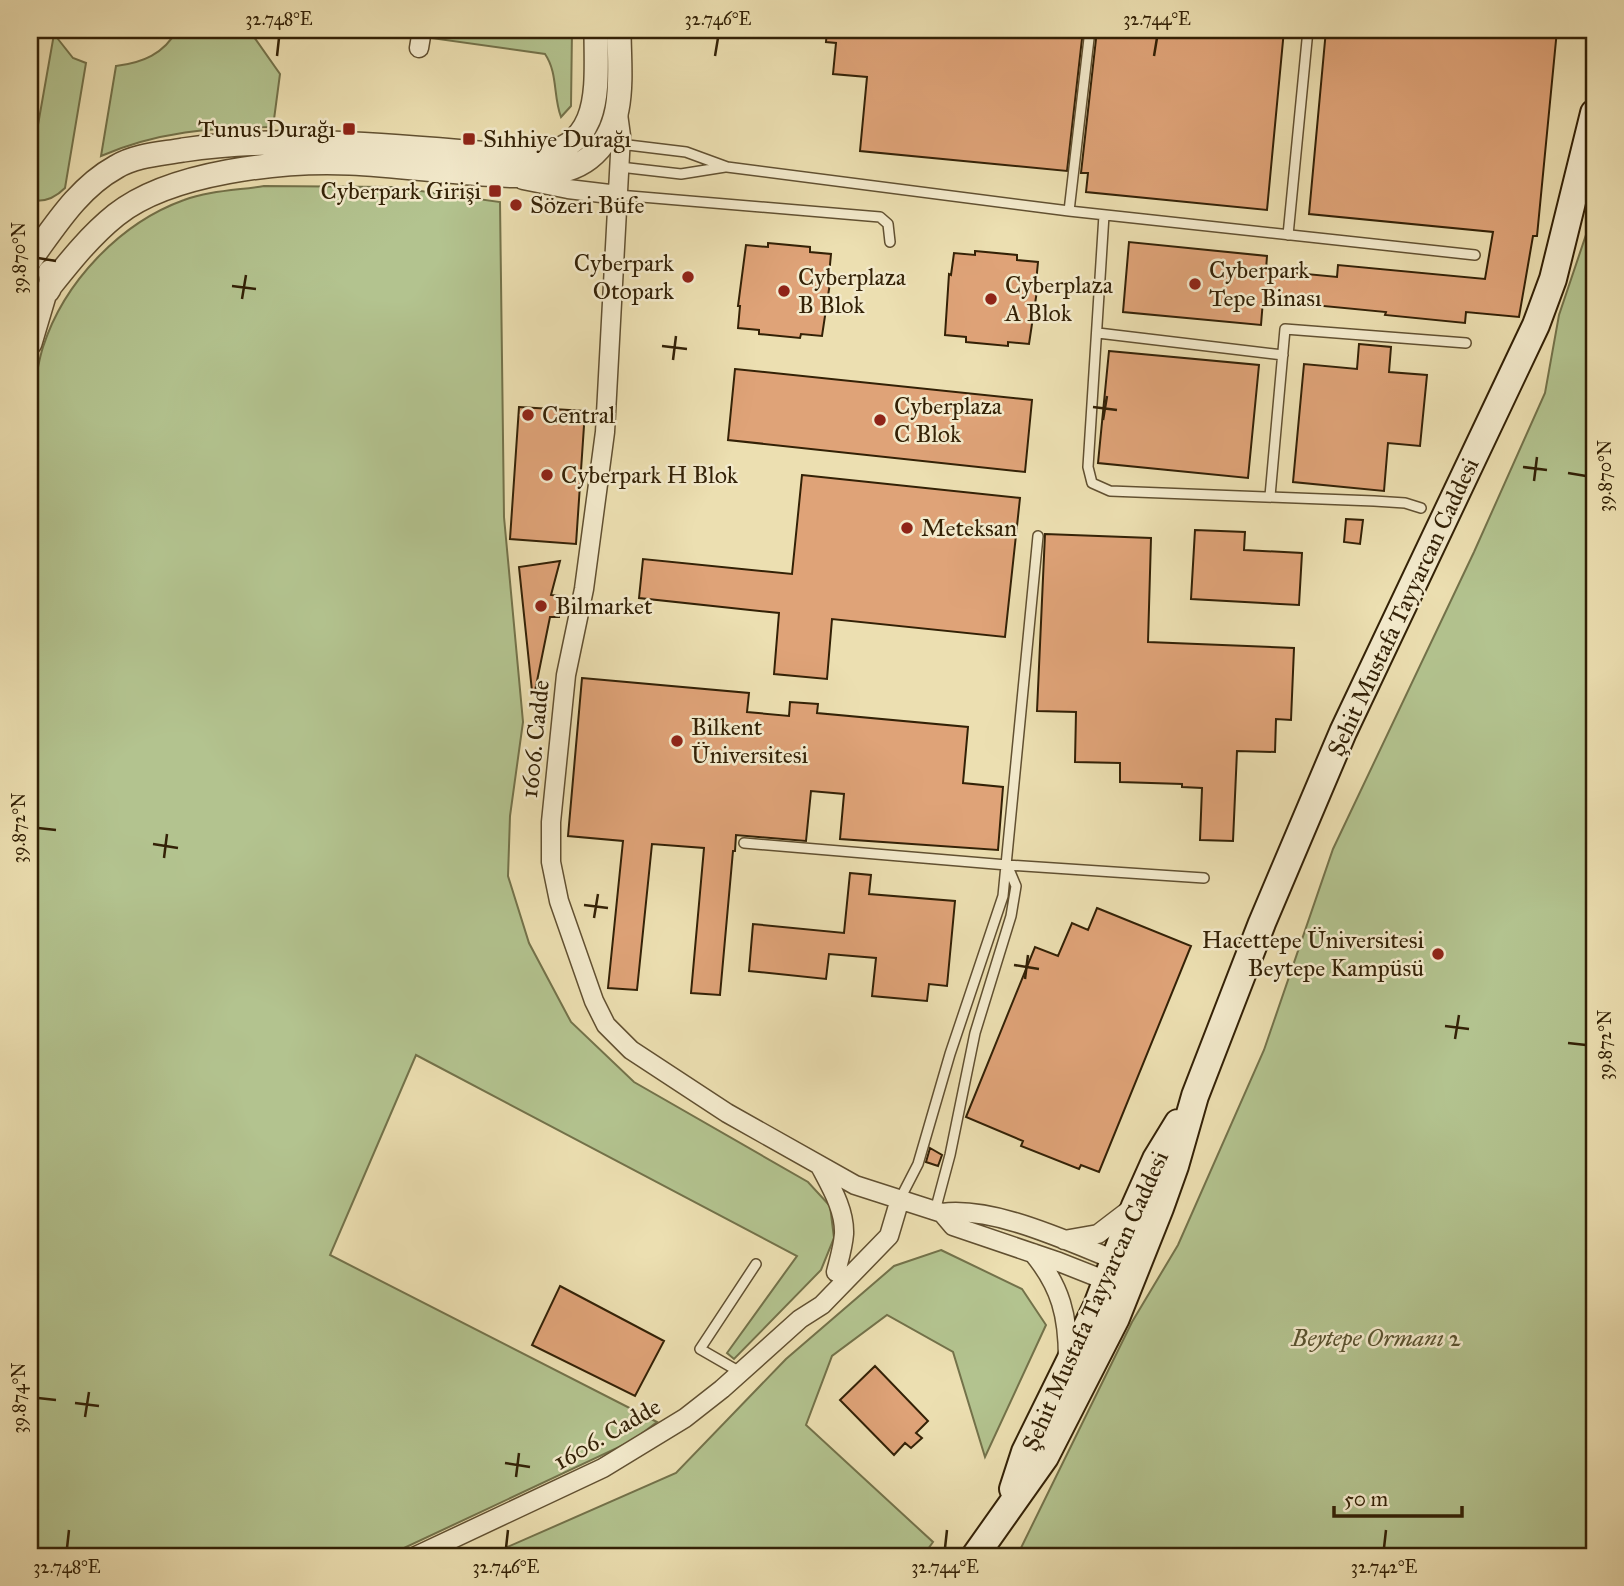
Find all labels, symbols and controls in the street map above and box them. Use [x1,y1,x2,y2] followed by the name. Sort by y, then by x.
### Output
[245,8,313,30] text: 32.748°E
[685,8,752,30] text: 32.746°E
[1123,8,1191,30] text: 32.744°E
[198,114,335,144] place label: Tunus Durağı
[341,121,357,137] marker: Tunus Durağı
[483,124,631,154] place label: Sıhhiye Durağı
[461,131,477,147] marker: Sıhhiye Durağı
[320,176,481,206] place label: Cyberpark Girişi
[487,183,503,199] marker: Cyberpark Girişi
[530,190,644,220] place label: Sözeri Büfe
[508,197,524,213] marker: Sözeri Büfe
[8,222,30,294] text: 39.870°N
[574,248,675,306] place label: Cyberpark Otopark
[1209,255,1322,313] place label: Cyberpark Tepe Binası
[798,262,907,320] place label: Cyberplaza B Blok
[680,269,696,285] marker: Cyberpark Otopark
[1004,270,1114,328] place label: Cyberplaza A Blok
[1187,276,1203,292] marker: Cyberpark Tepe Binası
[776,283,792,299] marker: Cyberplaza B Blok
[983,291,999,307] marker: Cyberplaza A Blok
[894,391,1003,449] place label: Cyberplaza C Blok
[542,400,616,430] place label: Central
[520,407,536,423] marker: Central
[872,412,888,428] marker: Cyberplaza C Blok
[1594,440,1616,512] text: 39.870°N
[1321,453,1486,761] street label: Şehit Mustafa Tayyarcan Caddesi
[561,460,739,490] place label: Cyberpark H Blok
[539,467,555,483] marker: Cyberpark H Blok
[921,513,1017,543] place label: Meteksan
[899,520,915,536] marker: Meteksan
[555,591,653,621] place label: Bilmarket
[533,598,549,614] marker: Bilmarket
[514,678,556,800] street label: 1606. Cadde
[691,712,808,770] place label: Bilkent Üniversitesi
[669,733,685,749] marker: Bilkent Üniversitesi
[8,793,30,863] text: 39.872°N
[1202,925,1424,983] place label: Hacettepe Üniversitesi Beytepe Kampüsü
[1430,946,1446,962] marker: Hacettepe Üniversitesi Beytepe Kampüsü
[1594,1010,1616,1080] text: 39.872°N
[1015,1146,1175,1456] street label: Şehit Mustafa Tayyarcan Caddesi
[1290,1323,1461,1353] park label: Beytepe Ormanı 2
[8,1362,30,1434] text: 39.874°N
[548,1391,666,1477] street label: 1606. Cadde
[1334,1474,1461,1518] scale bar
[1344,1486,1389,1512] text: 50 m
[33,1556,101,1578] text: 32.748°E
[473,1556,540,1578] text: 32.746°E
[911,1556,979,1578] text: 32.744°E
[1351,1556,1417,1578] text: 32.742°E

